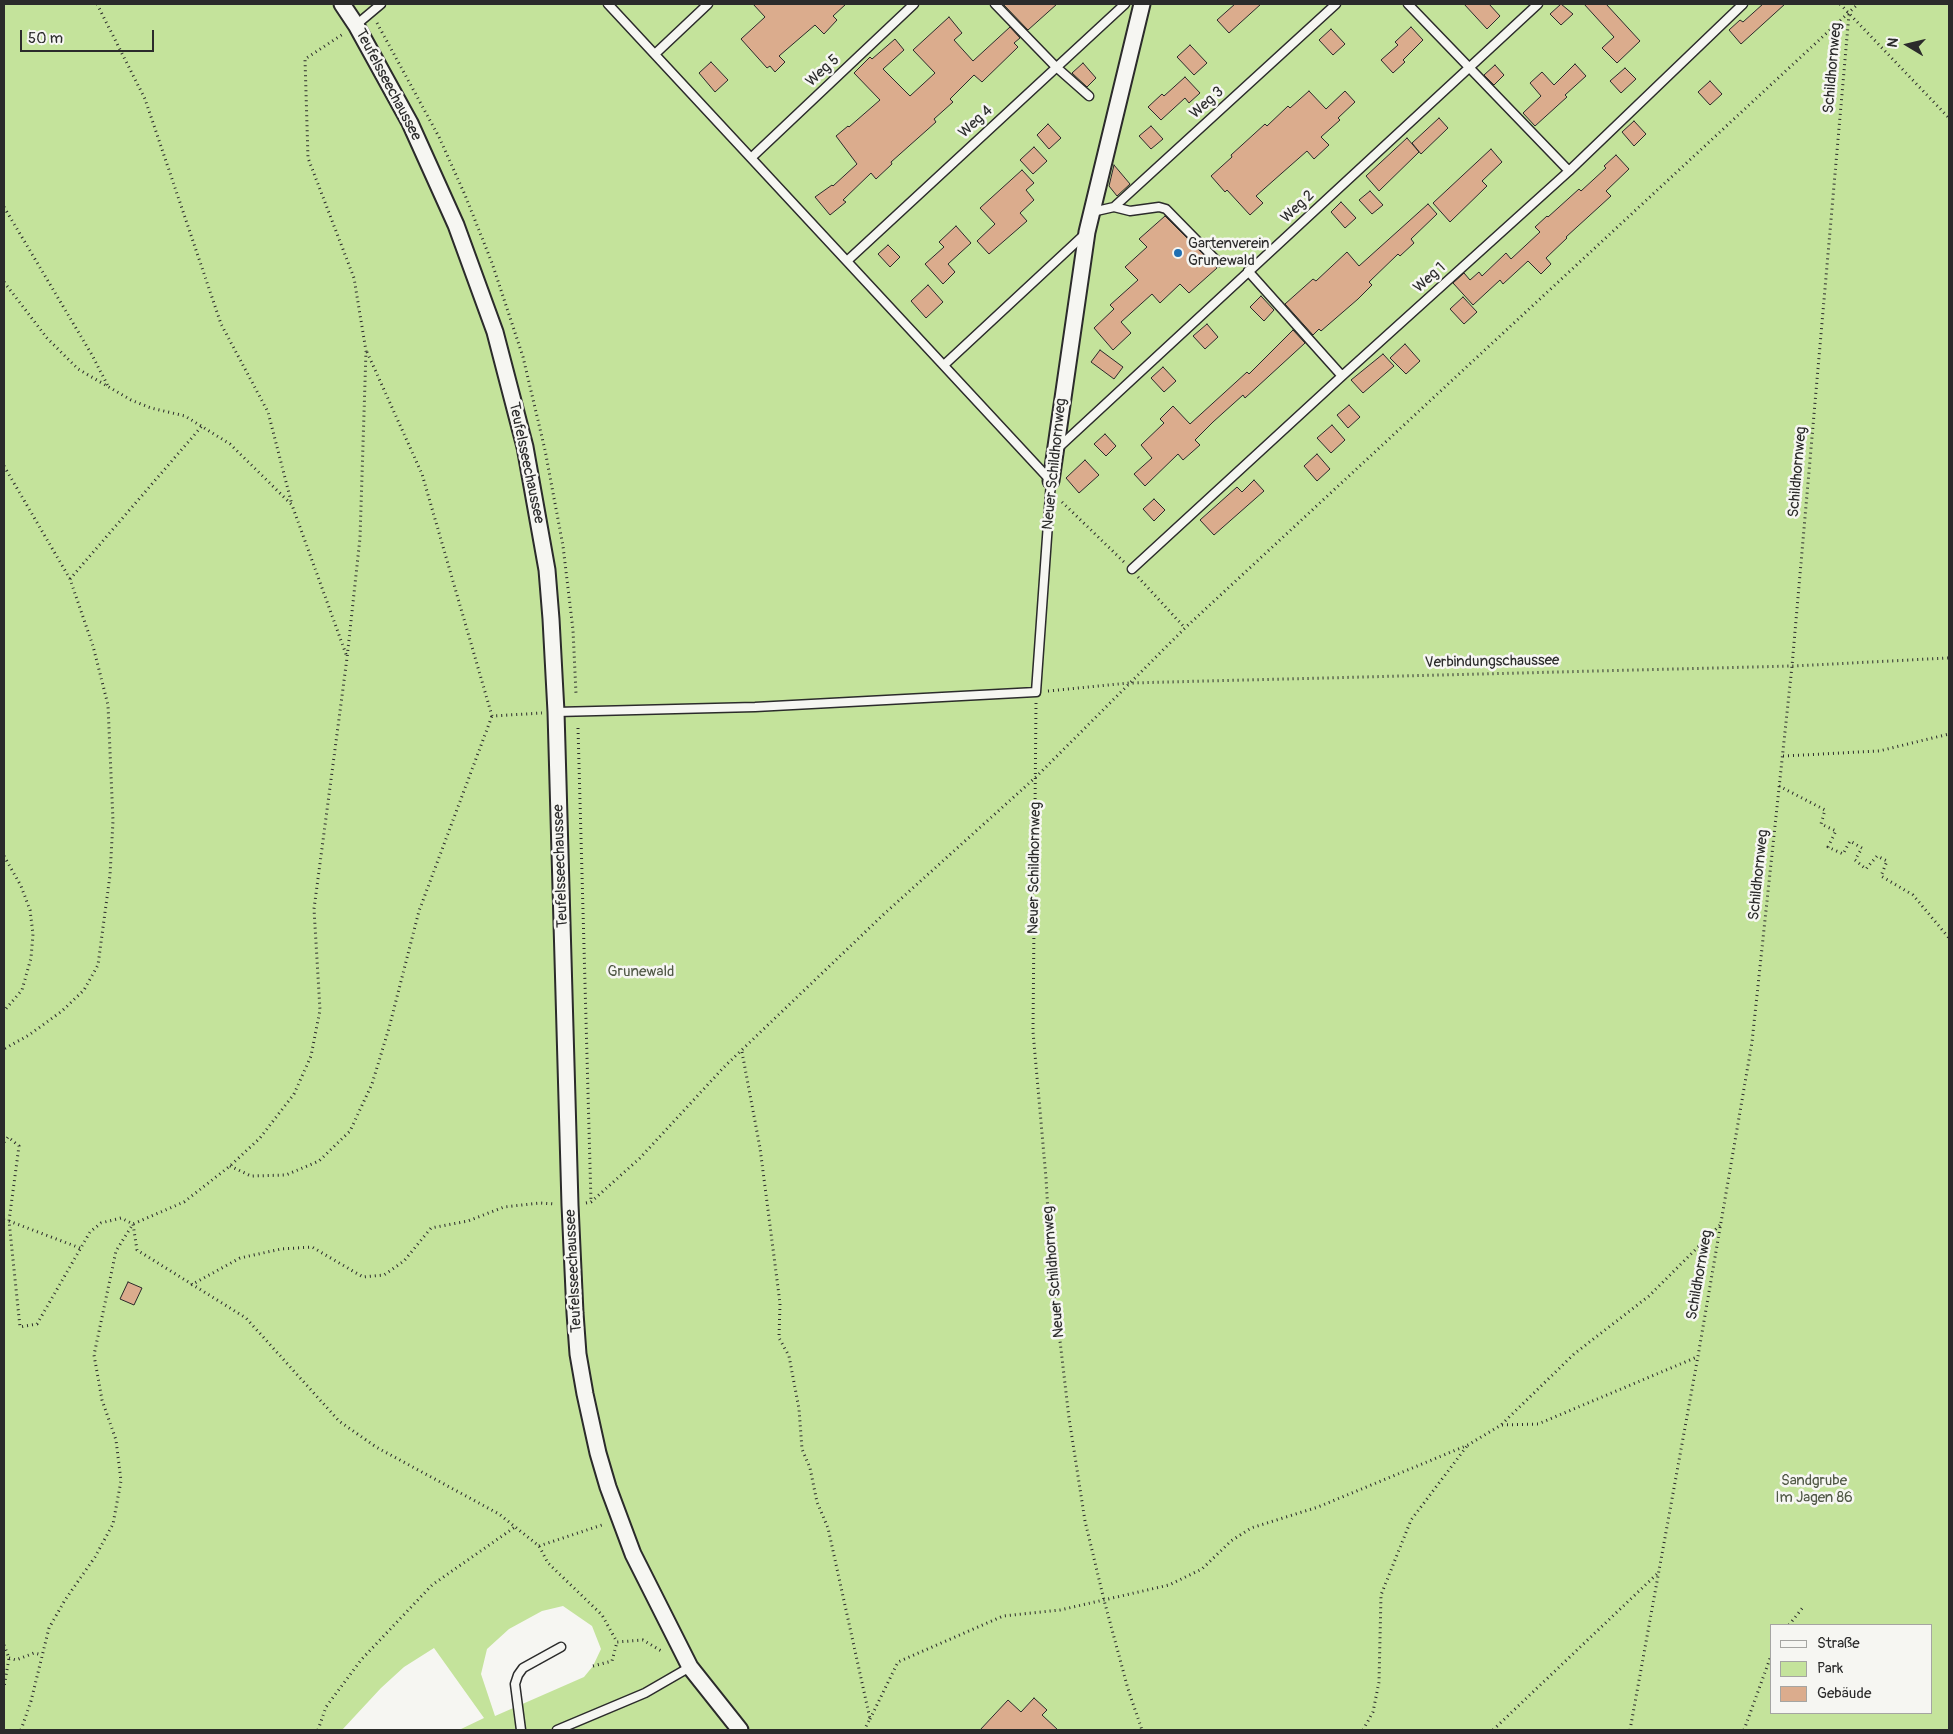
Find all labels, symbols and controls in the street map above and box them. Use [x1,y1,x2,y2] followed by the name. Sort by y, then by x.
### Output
[22,20,156,52] scale bar
[1883,20,1933,70] north arrow
[1820,22,1846,114] street label: Schildhornweg
[351,26,425,144] street label: Teufelsseechaussee
[28,29,63,48] text: 50 m
[1884,37,1902,49] text: N
[803,51,843,91] street label: Weg 5
[1186,83,1228,123] street label: Weg 3
[955,102,997,142] street label: Weg 4
[1277,187,1319,227] street label: Weg 2
[1188,235,1270,270] place label: Gartenverein Grunewald
[1172,247,1184,259] marker: Gartenverein Grunewald
[1410,259,1450,297] street label: Weg 1
[1039,397,1071,531] street label: Neuer Schildhornweg
[504,401,548,525] street label: Teufelsseechaussee
[1785,426,1811,518] street label: Schildhornweg
[1424,652,1560,672] street label: Verbindungschaussee
[1025,802,1045,934] street label: Neuer Schildhornweg
[550,804,572,928] street label: Teufelsseechaussee
[1745,829,1773,921] street label: Schildhornweg
[608,963,674,981] park label: Grunewald
[1039,1205,1069,1339] street label: Neuer Schildhornweg
[562,1209,586,1333] street label: Teufelsseechaussee
[1683,1229,1717,1321] street label: Schildhornweg
[1775,1472,1853,1507] park label: Sandgrube Im Jagen 86
[1770,1624,1933,1714] legend
[1817,1634,1860,1653] text: Straße
[1817,1659,1843,1678] text: Park
[1817,1684,1871,1703] text: Gebäude

